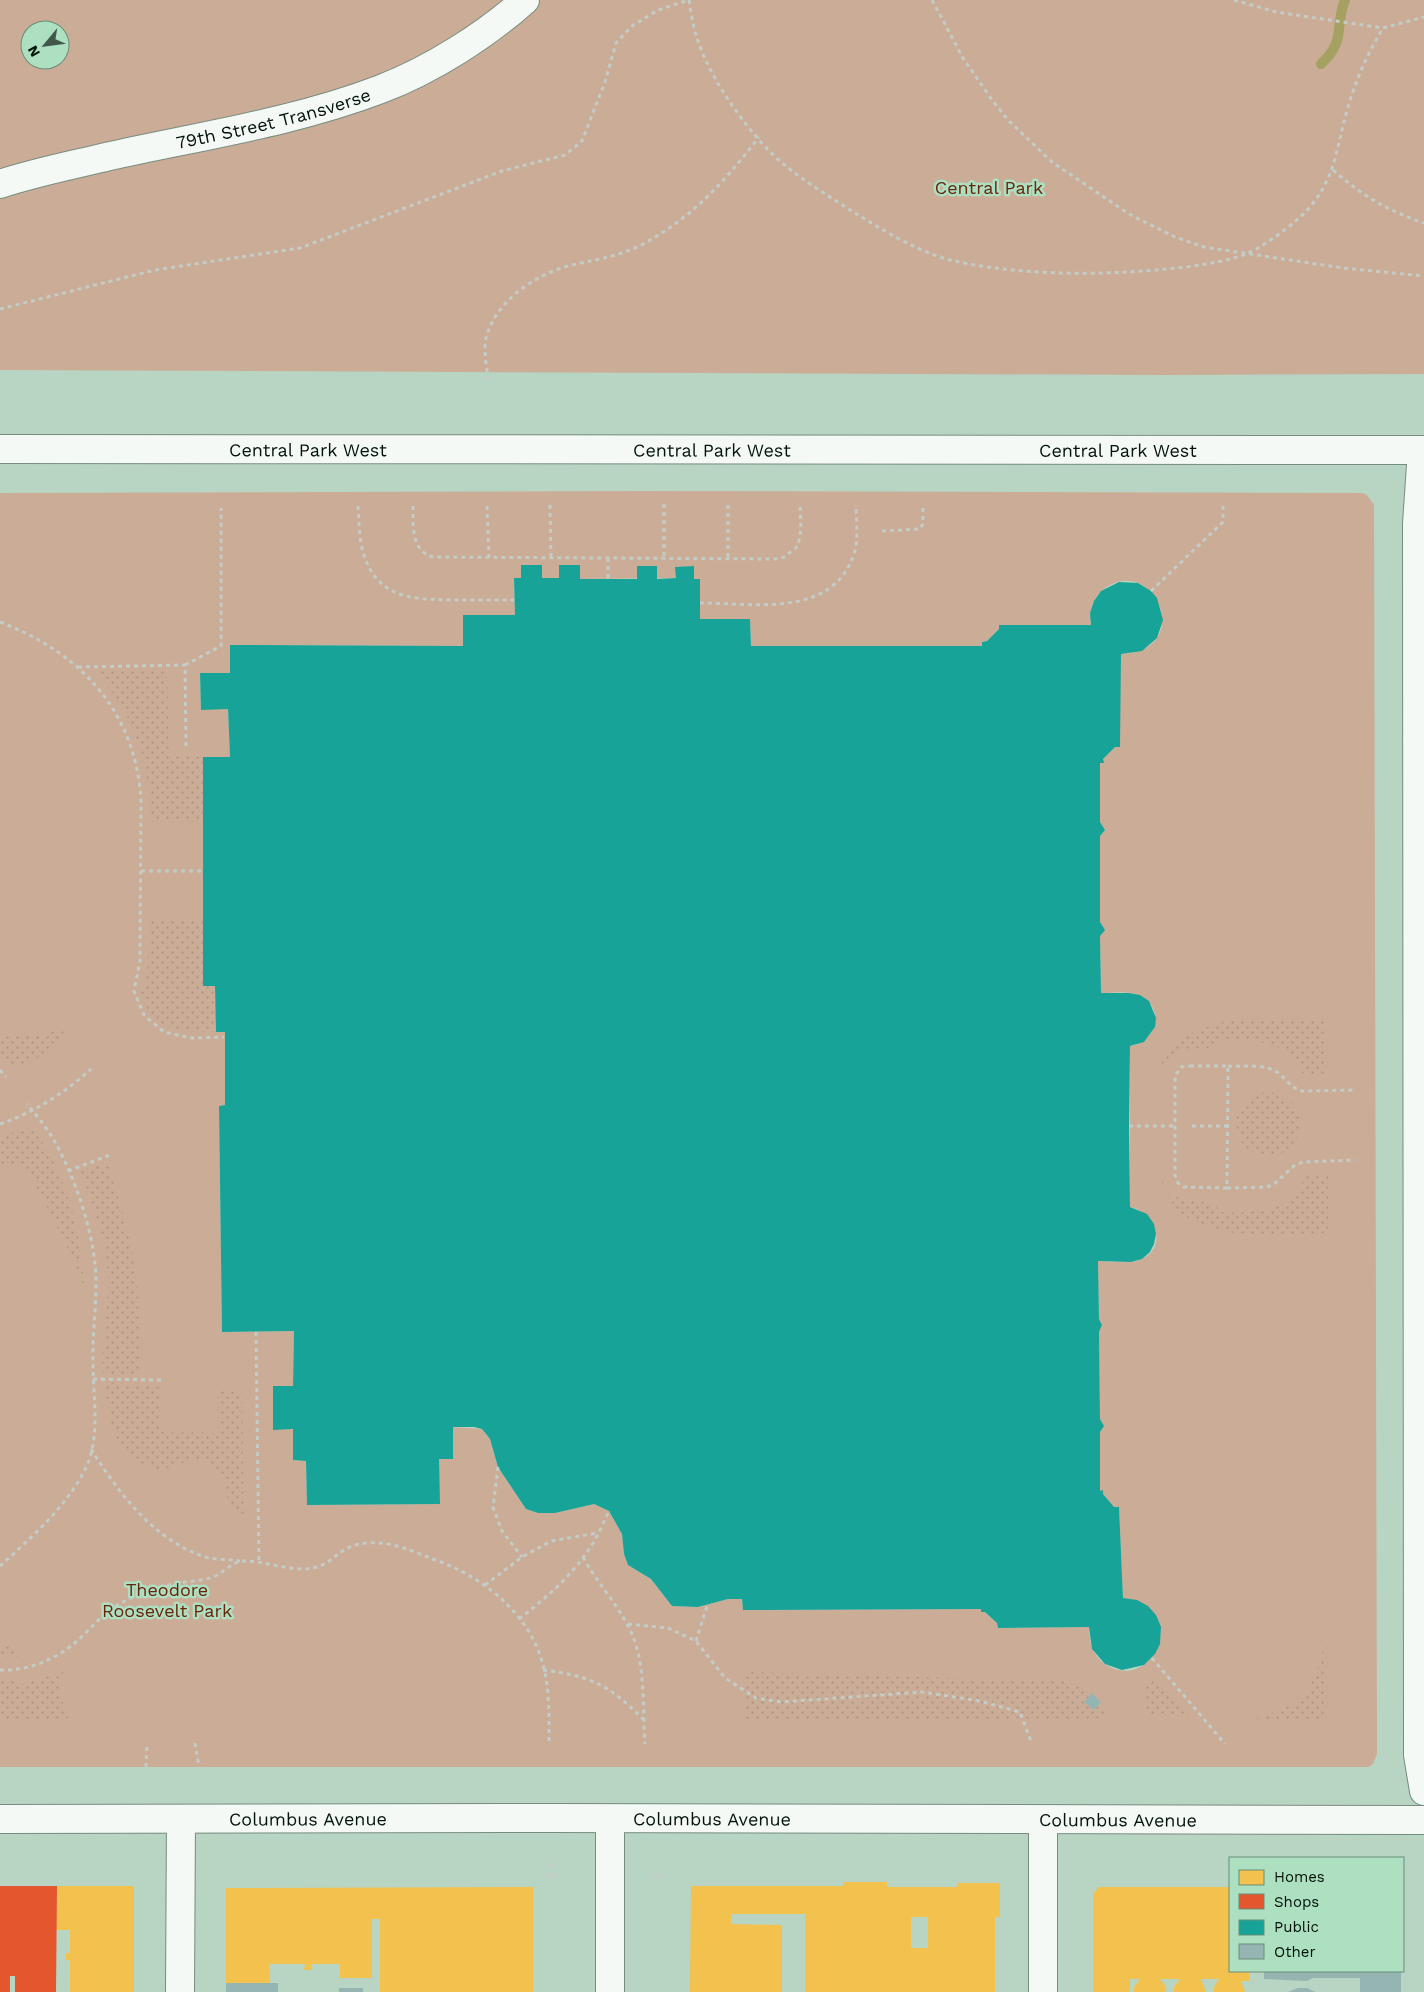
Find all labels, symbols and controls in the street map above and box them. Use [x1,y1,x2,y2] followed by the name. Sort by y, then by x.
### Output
[20,20,70,70] north arrow
[24,43,43,60] text: N
[174,83,373,152] street label: 79th Street Transverse
[935,177,1043,198] park label: Central Park
[229,439,387,460] street label: Central Park West
[633,439,791,460] street label: Central Park West
[1039,439,1197,460] street label: Central Park West
[102,1579,232,1621] park label: Theodore Roosevelt Park
[229,1808,387,1829] street label: Columbus Avenue
[633,1808,791,1829] street label: Columbus Avenue
[1039,1809,1197,1830] street label: Columbus Avenue
[1229,1857,1404,1972] legend
[1274,1868,1325,1886] text: Homes
[1274,1893,1319,1911] text: Shops
[1274,1918,1319,1936] text: Public
[1274,1943,1316,1961] text: Other

